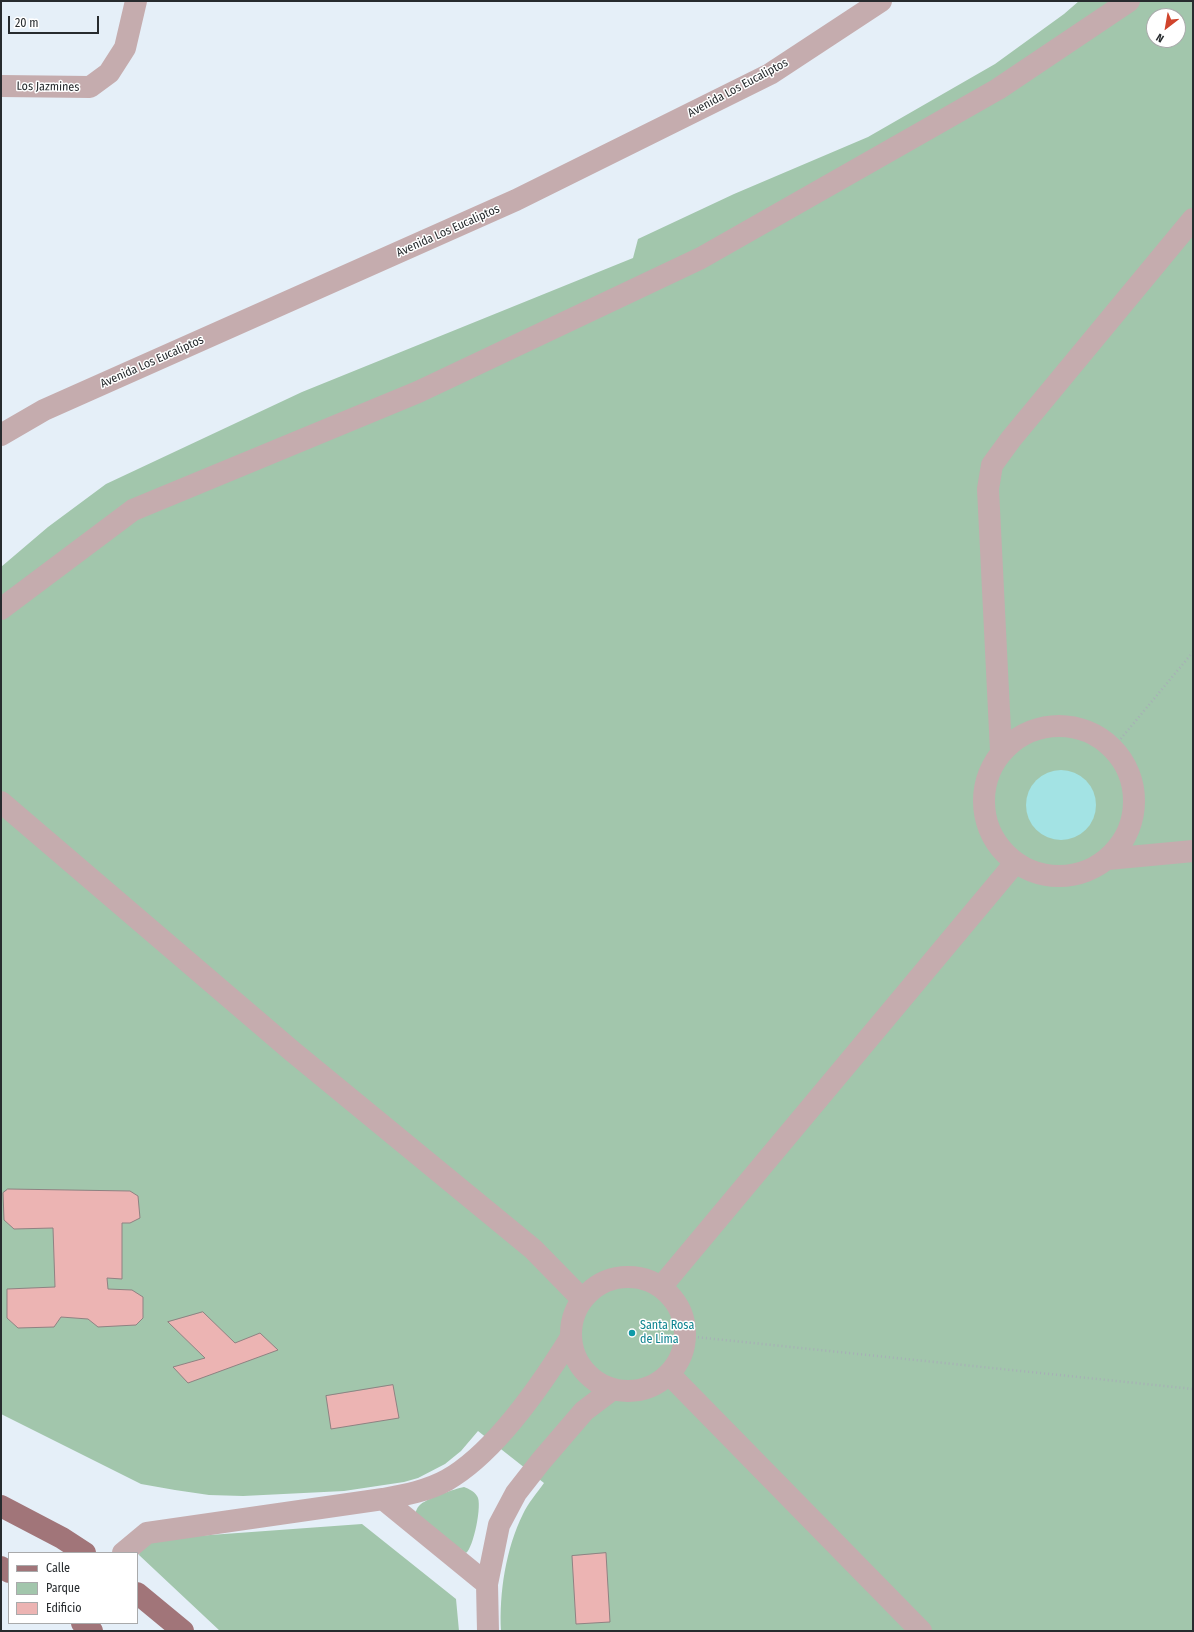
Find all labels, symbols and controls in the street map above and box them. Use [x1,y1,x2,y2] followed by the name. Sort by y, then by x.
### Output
[10,8,101,34] scale bar
[1146,8,1186,48] north arrow
[15,16,39,30] text: 20 m
[1154,31,1166,45] text: N
[685,55,791,121] street label: Avenida Los Eucaliptos
[16,79,80,95] street label: Los Jazmines
[394,202,502,260] street label: Avenida Los Eucaliptos
[98,333,206,391] street label: Avenida Los Eucaliptos
[640,1319,694,1347] place label: Santa Rosa de Lima
[627,1328,637,1338] marker: Santa Rosa de Lima
[8,1552,138,1624] legend
[46,1561,70,1575] text: Calle
[46,1581,80,1595] text: Parque
[46,1601,82,1615] text: Edificio

